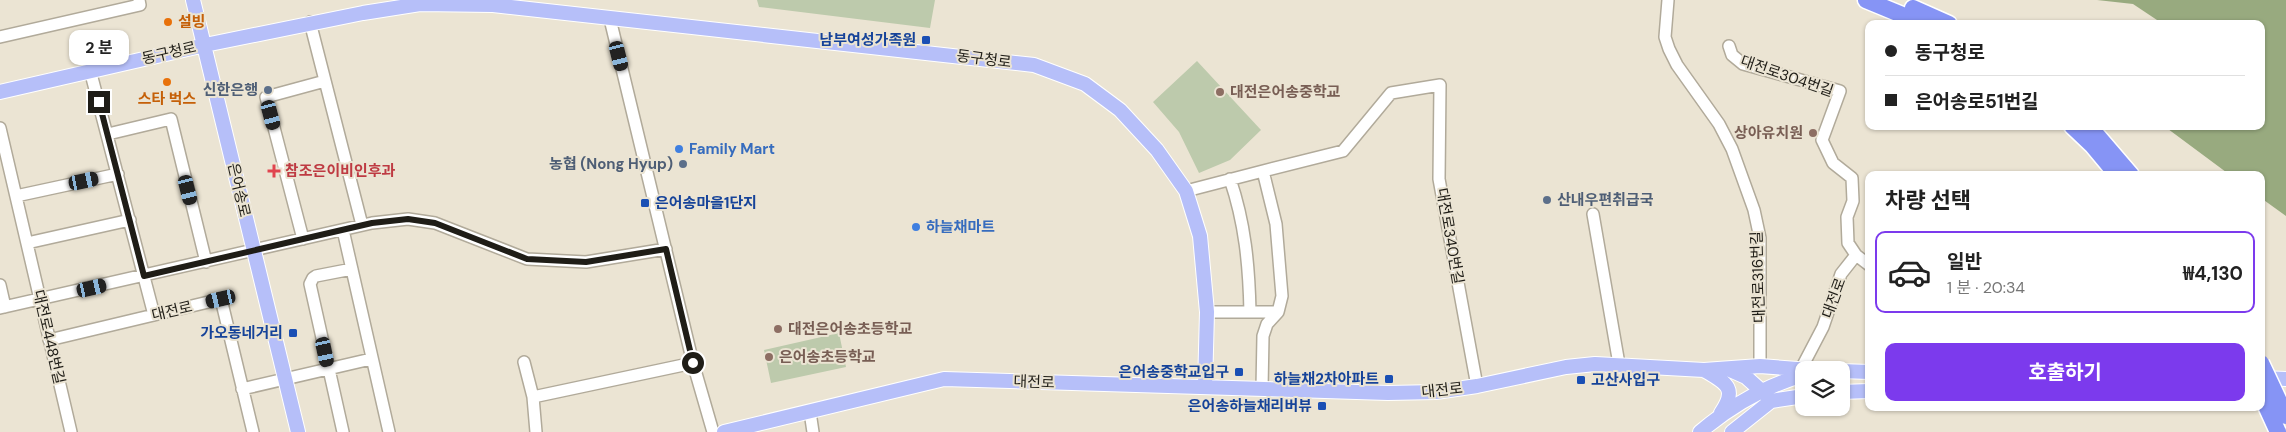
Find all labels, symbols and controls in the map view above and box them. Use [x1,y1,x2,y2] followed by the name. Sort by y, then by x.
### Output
[178,12,206,32] place label: 설빙
[162,16,174,28] marker: 설빙
[69,29,129,64] callout: 2 분
[819,30,916,50] place label: 남부여성가족원
[920,34,932,46] marker: 남부여성가족원
[85,37,113,58] text: 2 분
[140,37,198,69] street label: 동구청로
[608,40,629,72] car
[1915,40,1985,65] text: 동구청로
[955,46,1013,72] street label: 동구청로
[1738,51,1836,101] street label: 대전로304번길
[161,76,173,88] marker: 스타 벅스
[203,80,258,100] place label: 신한은행
[1230,82,1341,102] place label: 대전은어송중학교
[262,84,274,96] marker: 신한은행
[1214,86,1226,98] marker: 대전은어송중학교
[138,89,197,109] place label: 스타 벅스
[1915,89,2039,114] text: 은어송로51번길
[88,91,110,113] route end
[259,99,282,131] car
[1734,123,1803,143] place label: 상아유치원
[1807,127,1819,139] marker: 상아유치원
[689,139,775,159] place label: Family Mart
[673,143,685,155] marker: Family Mart
[549,154,673,174] place label: 농협 (Nong Hyup)
[677,158,689,170] marker: 농협 (Nong Hyup)
[223,161,255,219] street label: 은어송로
[285,161,396,181] place label: 참조은이비인후과
[267,164,281,178] marker: 참조은이비인후과
[67,171,100,191] car
[177,174,198,206] car
[1432,186,1468,286] street label: 대전로340번길
[1885,186,1971,215] text: 차량 선택
[1557,190,1654,210] place label: 산내우편취급국
[655,193,757,213] place label: 은어송마을1단지
[1541,194,1553,206] marker: 산내우편취급국
[639,197,651,209] marker: 은어송마을1단지
[926,217,995,237] place label: 하늘채마트
[910,221,922,233] marker: 하늘채마트
[1746,231,1770,323] street label: 대전로316번길
[1947,249,1982,274] text: 일반
[1887,250,1932,295] icon: car
[2183,261,2243,286] text: ₩4,130
[1818,275,1850,321] street label: 대전로
[75,277,108,299] car
[1947,277,2025,298] text: 1 분 · 20:34
[28,288,70,386] street label: 대전로448번길
[204,288,237,310] car
[150,297,194,325] street label: 대전로
[788,319,912,339] place label: 대전은어송초등학교
[200,323,283,343] place label: 가오동네거리
[772,323,784,335] marker: 대전은어송초등학교
[287,327,299,339] marker: 가오동네거리
[314,336,335,368] car
[1885,343,2245,401] button: 호출하기
[779,347,876,367] place label: 은어송초등학교
[763,351,775,363] marker: 은어송초등학교
[682,352,704,374] route start
[1795,361,1850,416] map controls
[1795,361,1850,416] button: layers
[1119,362,1229,382] place label: 은어송중학교입구
[1233,366,1245,378] marker: 은어송중학교입구
[1274,369,1379,389] place label: 하늘채2차아파트
[1591,370,1660,390] place label: 고산사입구
[1013,371,1055,393] street label: 대전로
[1383,373,1395,385] marker: 하늘채2차아파트
[1575,374,1587,386] marker: 고산사입구
[1420,378,1464,402] street label: 대전로
[1188,396,1312,416] place label: 은어송하늘채리버뷰
[1316,400,1328,412] marker: 은어송하늘채리버뷰

